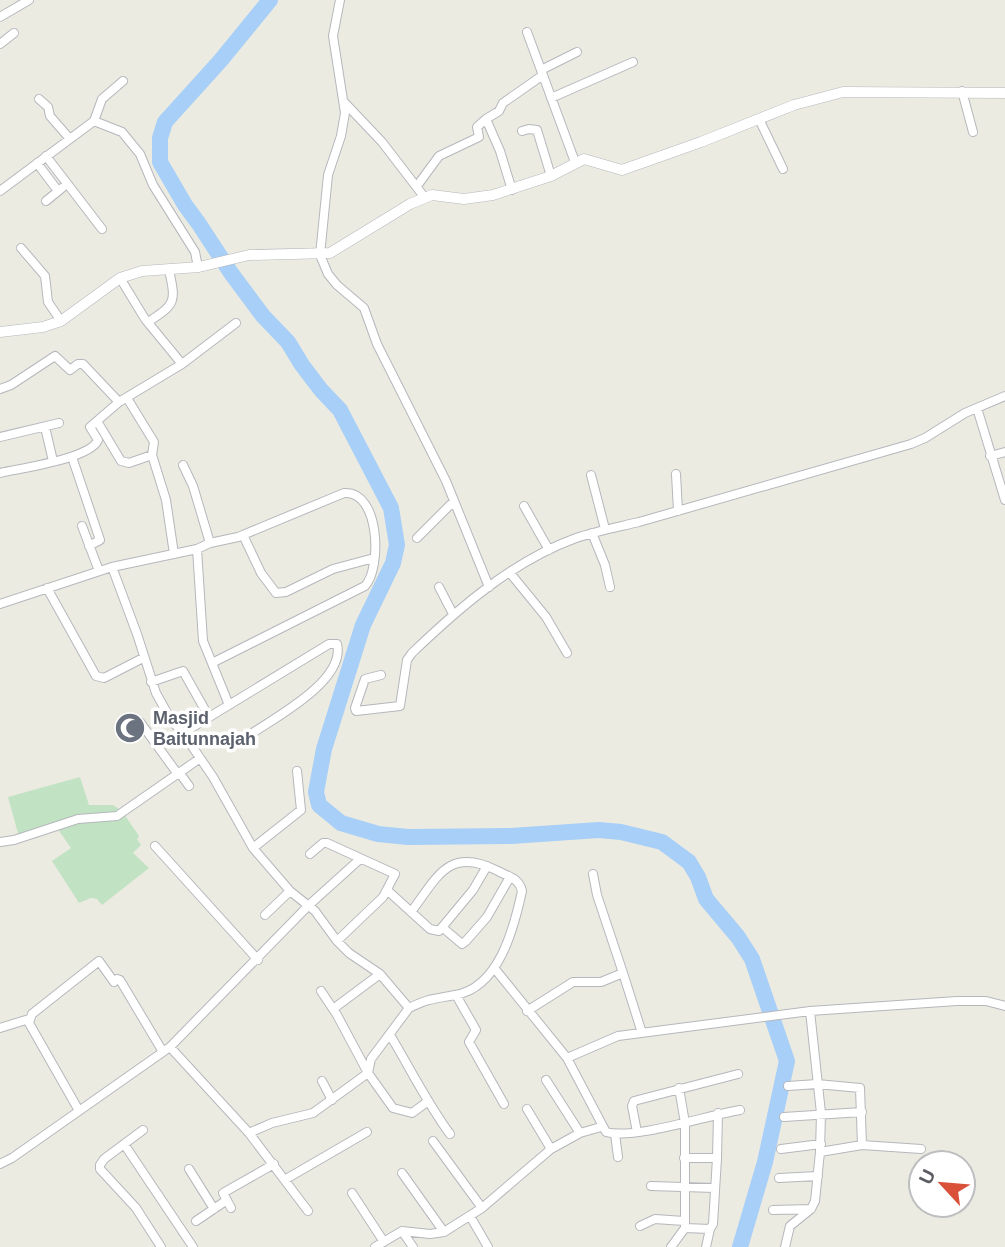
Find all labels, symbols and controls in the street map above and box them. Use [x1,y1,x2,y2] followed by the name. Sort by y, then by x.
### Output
[153,708,256,749] place label: Masjid Baitunnajah
[113,711,147,745] mosque icon: Masjid Baitunnajah
[907,1149,977,1219] north arrow
[915,1166,940,1188] text: U

